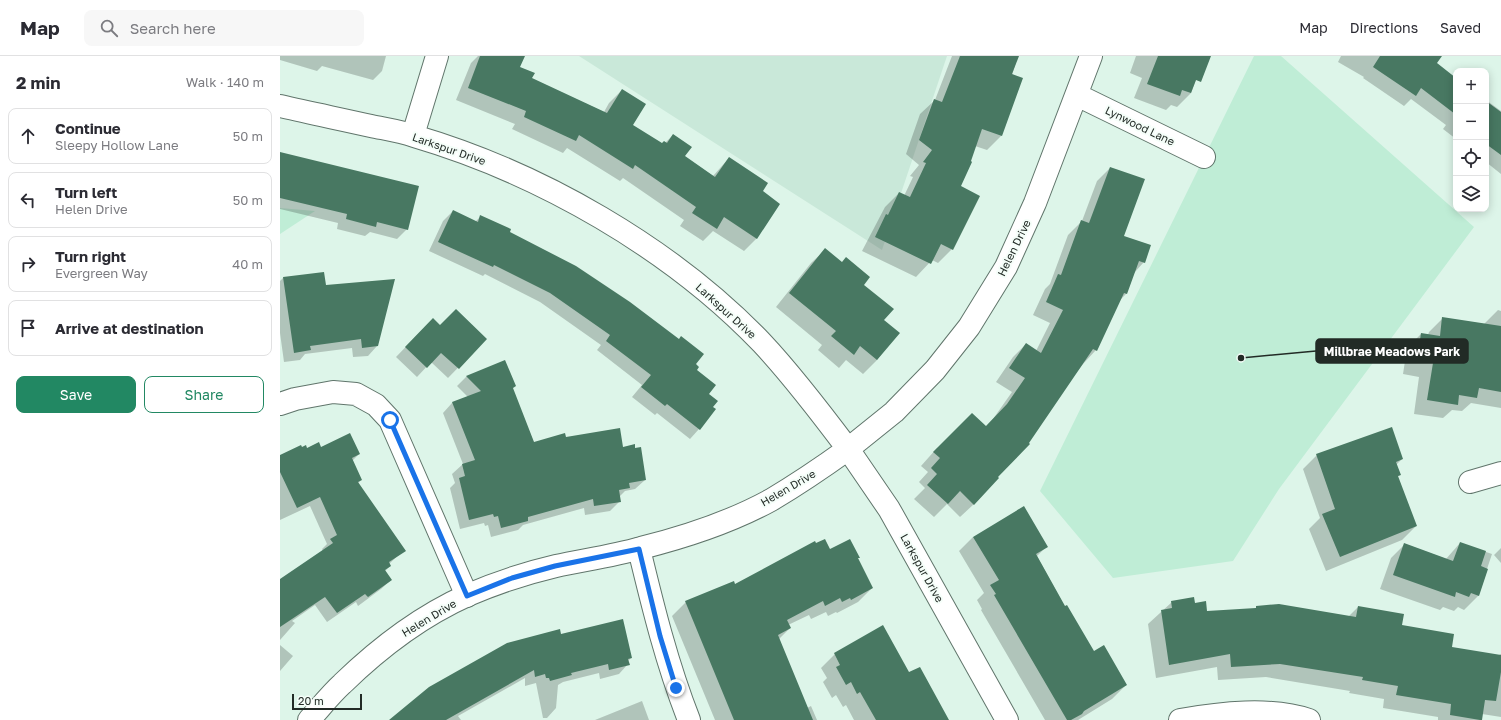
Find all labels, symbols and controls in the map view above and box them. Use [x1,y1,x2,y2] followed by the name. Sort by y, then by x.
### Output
[84,10,364,46] search box
[20,16,60,39] text: Map
[98,17,120,39] icon: search
[130,19,216,37] text: Search here
[1299,19,1328,36] text: Map
[1350,19,1418,36] text: Directions
[1440,19,1481,36] text: Saved
[1453,68,1489,212] map controls
[1453,68,1489,104] button: +
[16,72,60,93] text: 2 min
[186,74,264,90] text: Walk · 140 m
[1103,103,1177,148] street label: Lynwood Lane
[1453,104,1489,140] button: −
[55,119,121,137] text: Continue
[17,125,39,147] icon: ahead
[233,128,263,144] text: 50 m
[411,130,488,167] street label: Larkspur Drive
[55,137,178,153] text: Sleepy Hollow Lane
[1453,140,1489,176] button: locate
[1453,176,1489,212] button: layers
[55,183,117,201] text: Turn left
[17,189,39,211] icon: left
[233,192,263,208] text: 50 m
[55,201,127,217] text: Helen Drive
[994,217,1033,278] street label: Helen Drive
[55,247,126,265] text: Turn right
[17,253,39,275] icon: right
[232,256,263,272] text: 40 m
[55,265,148,281] text: Evergreen Way
[694,280,759,341] street label: Larkspur Drive
[17,317,39,339] icon: arrive
[55,319,204,337] text: Arrive at destination
[1316,339,1468,363] callout: Millbrae Meadows Park
[1324,344,1460,359] text: Millbrae Meadows Park
[16,376,136,413] button: Save
[144,376,264,413] button: Share
[381,411,399,429] route start
[758,467,818,509] street label: Helen Drive
[898,531,947,604] street label: Larkspur Drive
[399,596,458,639] street label: Helen Drive
[667,679,685,697] route end
[292,692,362,711] scale bar
[298,694,324,707] text: 20 m

